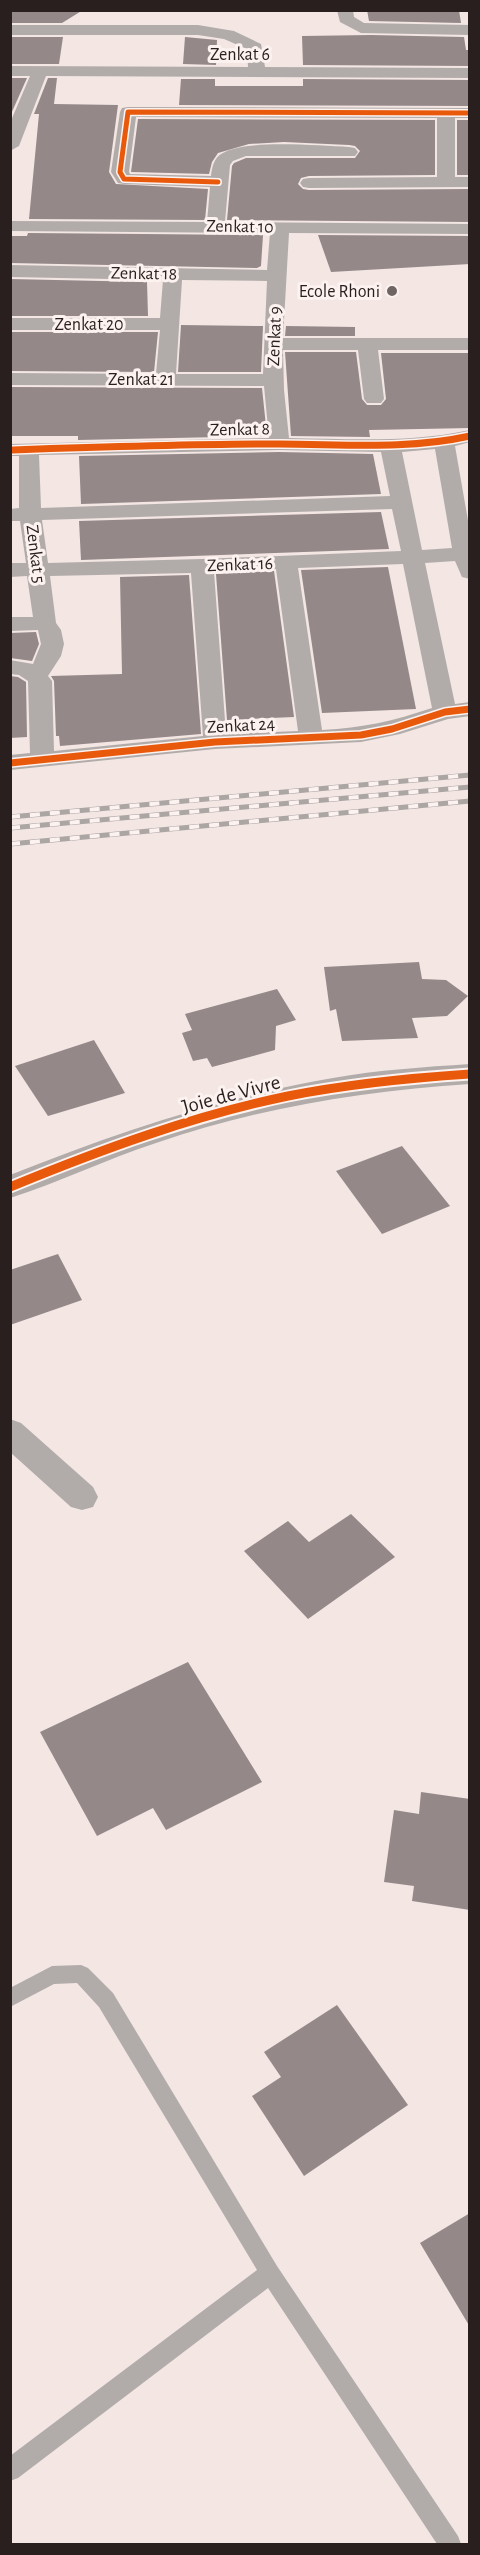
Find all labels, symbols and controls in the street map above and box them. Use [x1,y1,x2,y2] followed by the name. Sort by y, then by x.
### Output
[210,46,270,64] street label: Zenkat 6
[206,217,274,237] street label: Zenkat 10
[111,264,177,284] street label: Zenkat 18
[299,283,380,301] place label: Ecole Rhoni
[385,284,399,298] marker: Ecole Rhoni
[265,306,285,366] street label: Zenkat 9
[54,316,124,334] street label: Zenkat 20
[108,371,174,389] street label: Zenkat 21
[210,420,270,440] street label: Zenkat 8
[22,524,48,585] street label: Zenkat 5
[207,555,273,575] street label: Zenkat 16
[206,715,276,737] street label: Zenkat 24
[180,1071,283,1118] street label: Joie de Vivre

